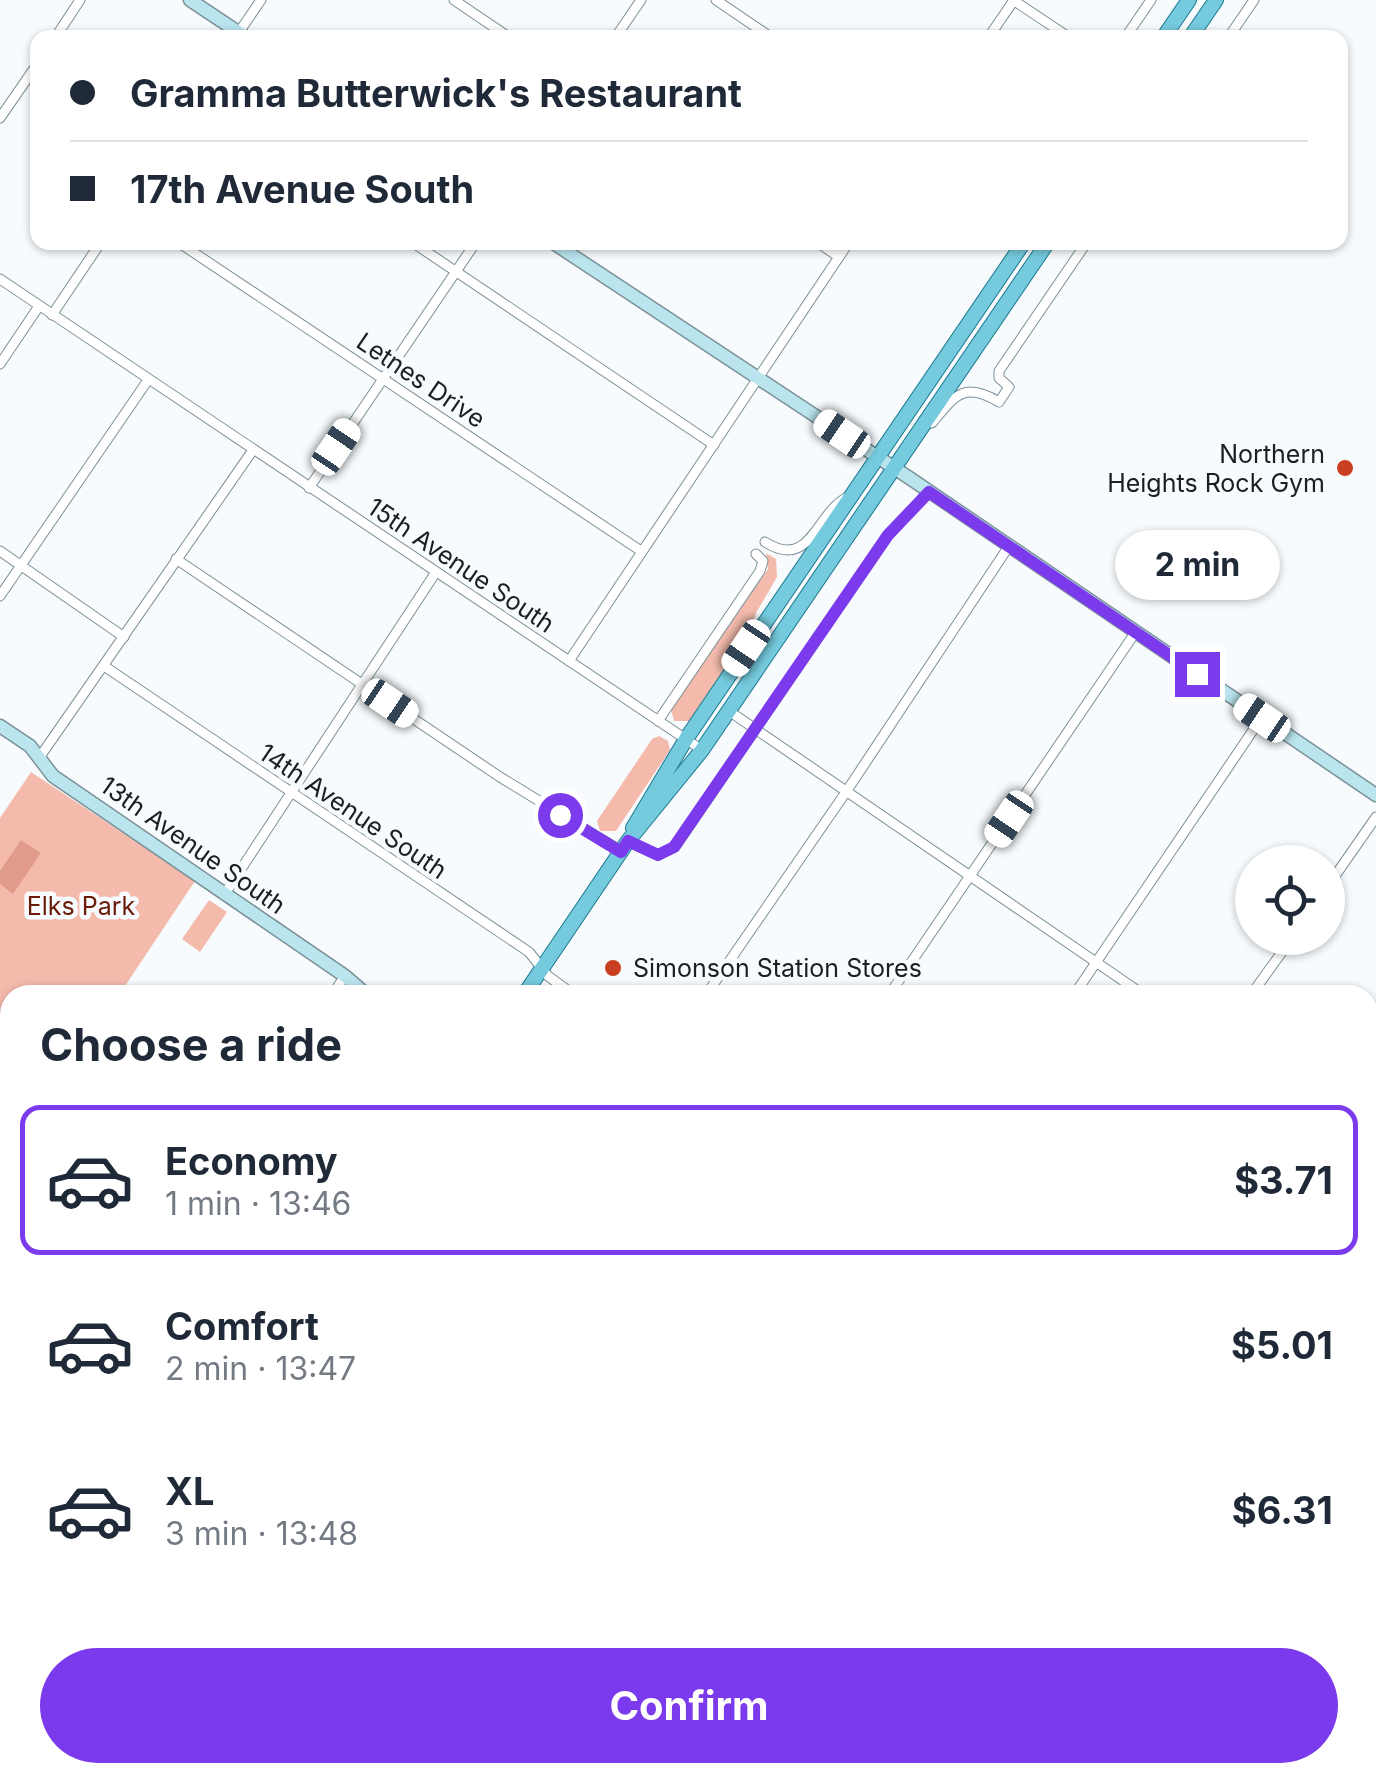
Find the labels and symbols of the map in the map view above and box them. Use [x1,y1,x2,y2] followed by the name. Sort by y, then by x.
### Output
[351,326,491,434] street label: Letnes Drive
[809,405,875,463] car
[307,414,365,480] car
[1107,439,1325,498] place label: Northern Heights Rock Gym
[1334,457,1356,479] marker: Northern Heights Rock Gym
[362,491,560,639] street label: 15th Avenue South
[1114,529,1280,599] callout: 2 min
[717,615,775,681] car
[1175,652,1220,697] route end
[357,674,423,732] car
[1229,689,1295,747] car
[253,737,453,885] street label: 14th Avenue South
[95,770,291,920] street label: 13th Avenue South
[980,786,1038,852] car
[538,793,583,838] route start
[27,891,136,921] park label: Elks Park
[633,953,922,983] place label: Simonson Station Stores
[602,957,624,979] marker: Simonson Station Stores

